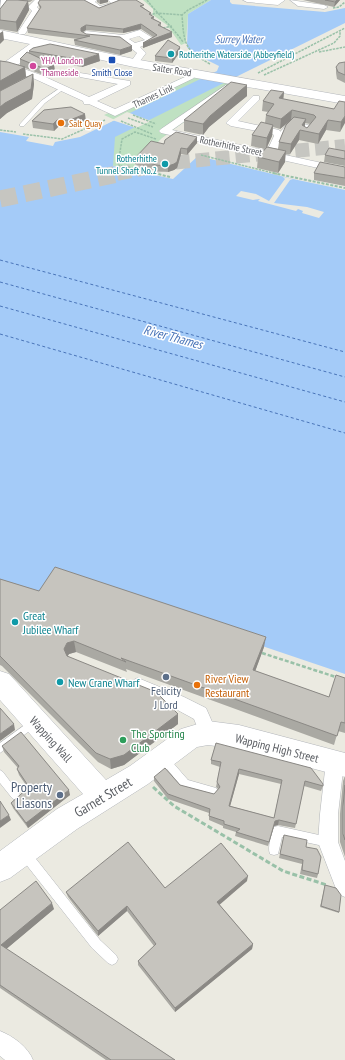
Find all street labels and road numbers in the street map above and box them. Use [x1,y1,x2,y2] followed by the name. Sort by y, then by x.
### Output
[152,61,192,79] street label: Salter Road
[130,81,176,111] street label: Thames Link
[199,133,264,159] street label: Rotherhithe Street
[27,713,76,765] street label: Wapping Wall
[234,730,321,766] street label: Wapping High Street
[71,773,135,821] street label: Garnet Street

